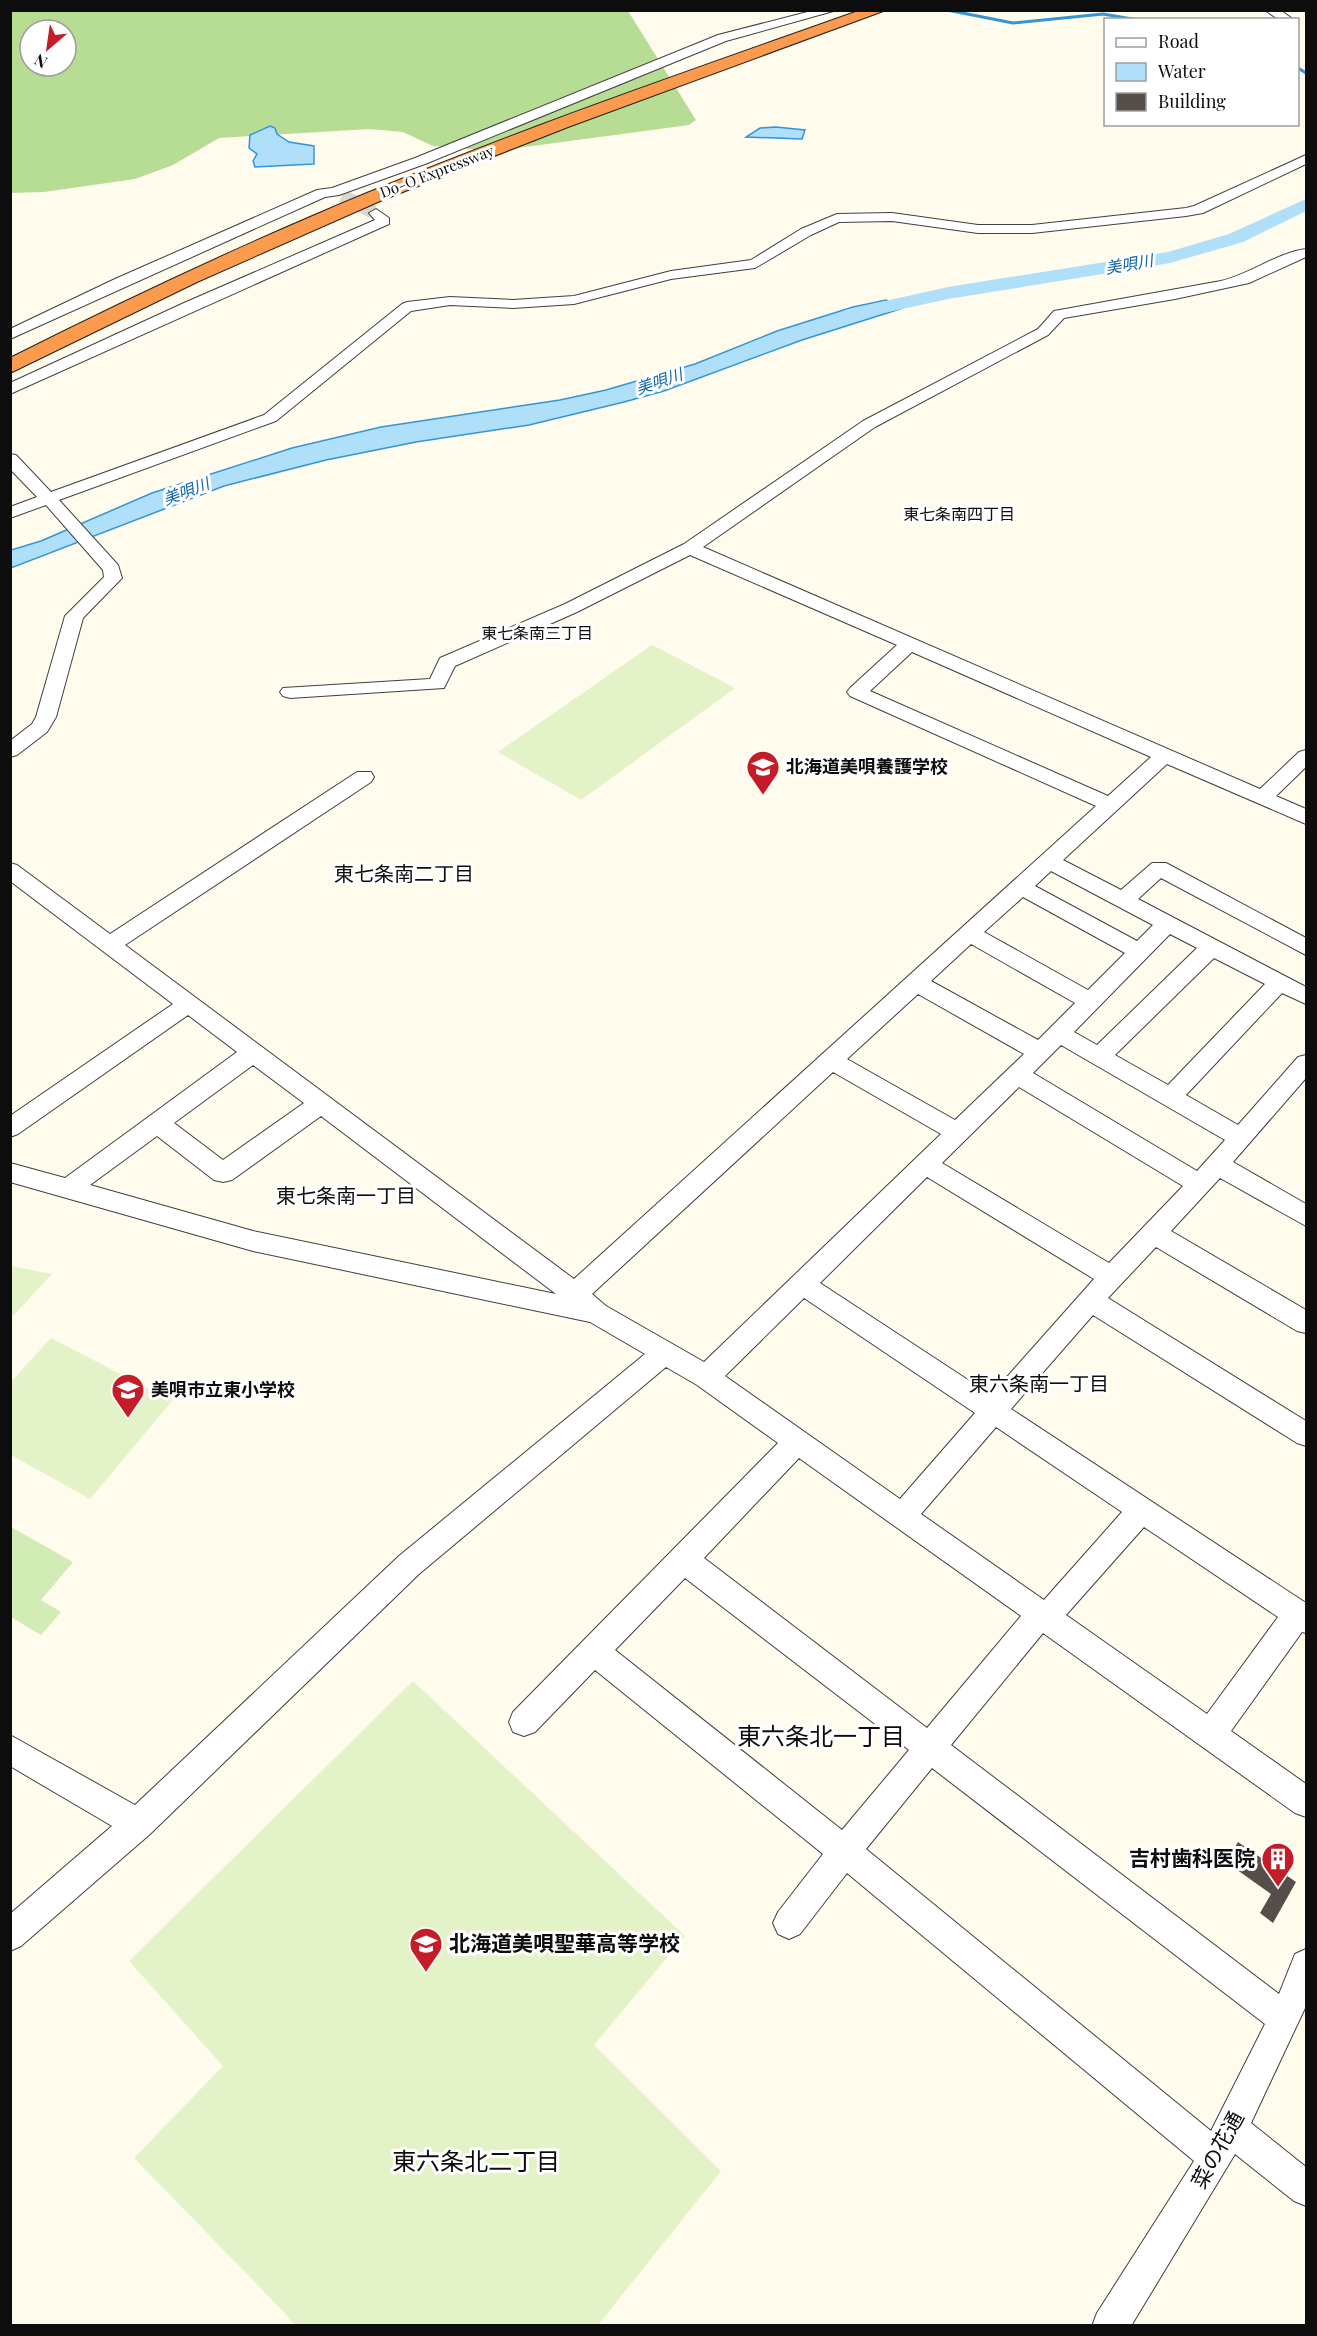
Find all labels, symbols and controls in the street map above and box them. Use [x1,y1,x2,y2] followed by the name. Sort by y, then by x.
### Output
[18,18,78,78] north arrow
[1104,18,1299,126] legend
[1158,29,1199,53] text: Road
[30,49,51,74] text: N
[1157,59,1206,83] text: Water
[1158,89,1226,113] text: Building
[377,140,497,202] street label: Do-O Expressway
[1103,249,1156,278] water label: 美唄川
[633,362,687,398] water label: 美唄川
[160,471,214,509] water label: 美唄川
[903,503,1015,524] district label: 東七条南四丁目
[481,622,593,643] district label: 東七条南三丁目
[745,749,781,796] school or university icon: 北海道美唄養護学校
[786,754,948,778] place label: 北海道美唄養護学校
[334,859,474,886] district label: 東七条南二丁目
[276,1181,416,1208] district label: 東七条南一丁目
[969,1369,1109,1396] district label: 東六条南一丁目
[110,1372,146,1419] school or university icon: 美唄市立東小学校
[151,1377,295,1401] place label: 美唄市立東小学校
[737,1719,905,1751] district label: 東六条北一丁目
[1260,1841,1296,1888] building icon: 吉村歯科医院
[1129,1843,1255,1871] place label: 吉村歯科医院
[408,1926,444,1973] school or university icon: 北海道美唄聖華高等学校
[449,1928,680,1956] place label: 北海道美唄聖華高等学校
[1184,2106,1249,2193] street label: 菜の花通
[392,2144,560,2176] district label: 東六条北二丁目

